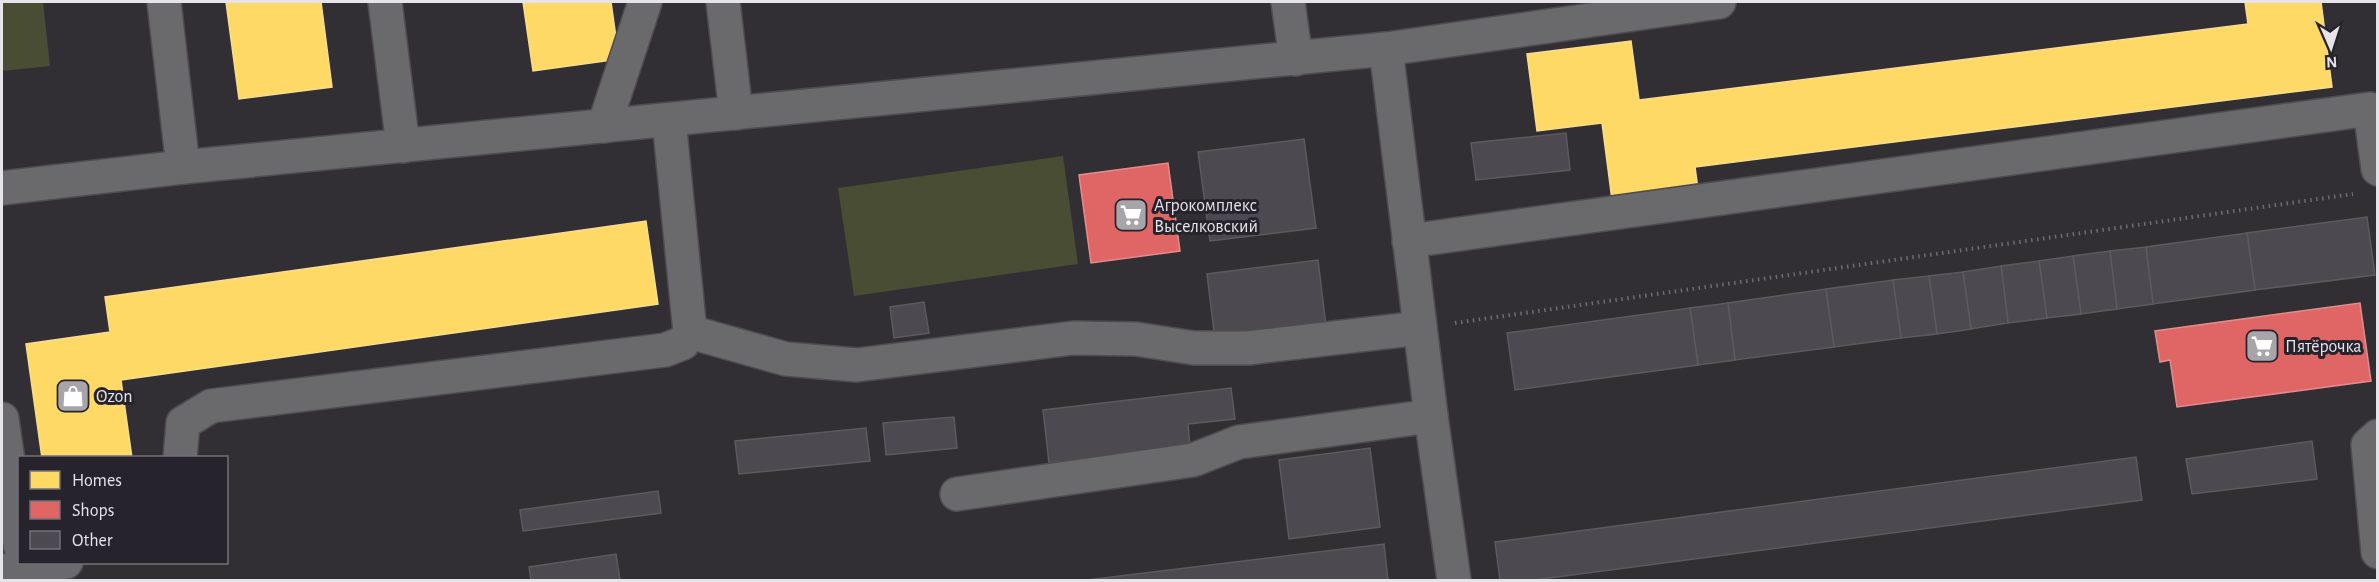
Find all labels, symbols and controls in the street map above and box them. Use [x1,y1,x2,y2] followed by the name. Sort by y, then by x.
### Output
[2301,18,2361,78] north arrow
[2326,54,2338,70] text: N
[1113,197,1149,233] supermarket icon: Агрокомплекс Выселковский
[1154,197,1258,236] place label: Агрокомплекс Выселковский
[2244,328,2280,364] supermarket icon: Пятёрочка
[2285,338,2362,356] place label: Пятёрочка
[55,378,91,414] shop icon: Ozon
[96,388,133,406] place label: Ozon
[18,456,228,564] legend
[72,472,122,490] text: Homes
[72,502,114,520] text: Shops
[72,532,113,550] text: Other

